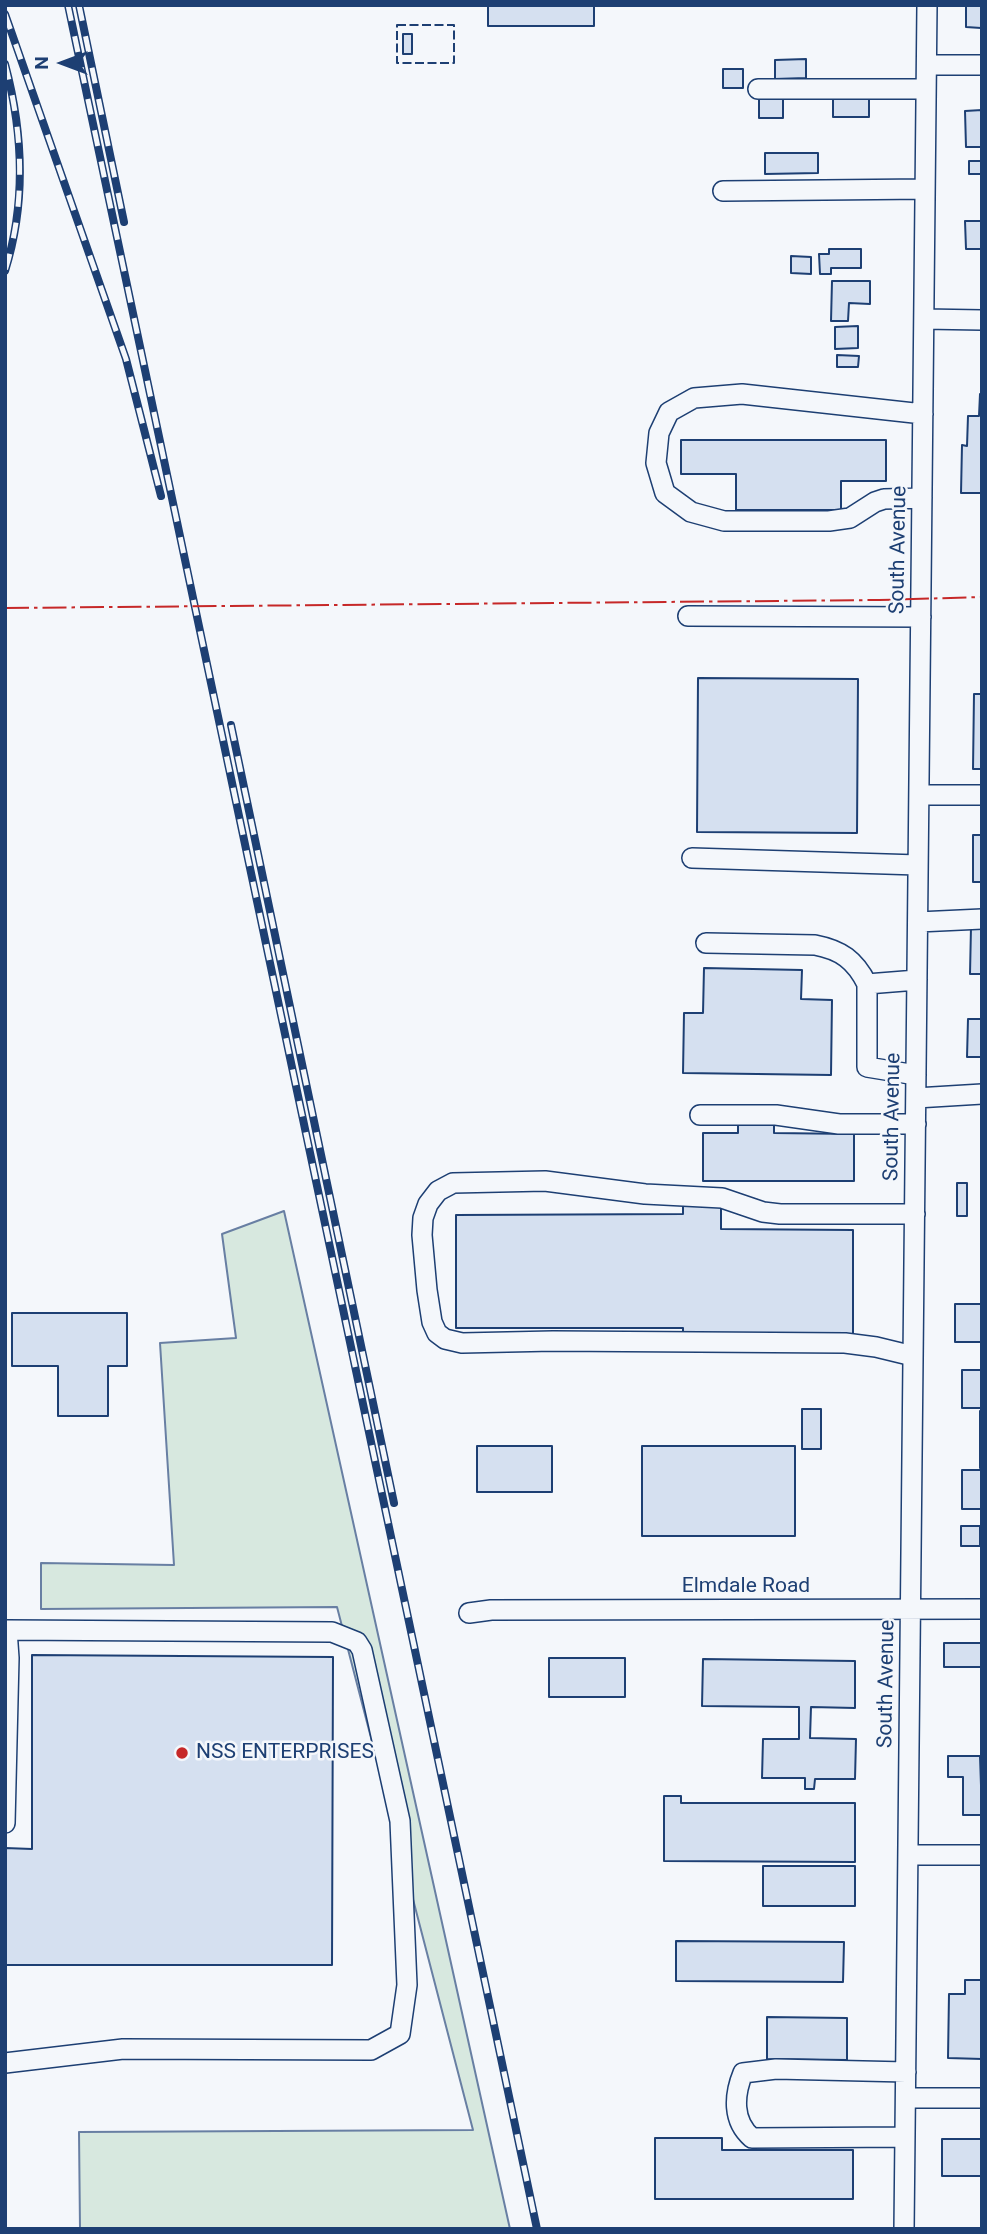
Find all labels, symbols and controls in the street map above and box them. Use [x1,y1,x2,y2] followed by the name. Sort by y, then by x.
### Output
[28,28,98,98] north arrow
[30,56,53,70] text: N
[885,486,913,614] street label: South Avenue
[879,1053,907,1181] street label: South Avenue
[682,1574,810,1600] street label: Elmdale Road
[873,1620,901,1748] street label: South Avenue
[196,1740,374,1766] place label: NSS ENTERPRISES
[174,1745,190,1761] marker: NSS ENTERPRISES

